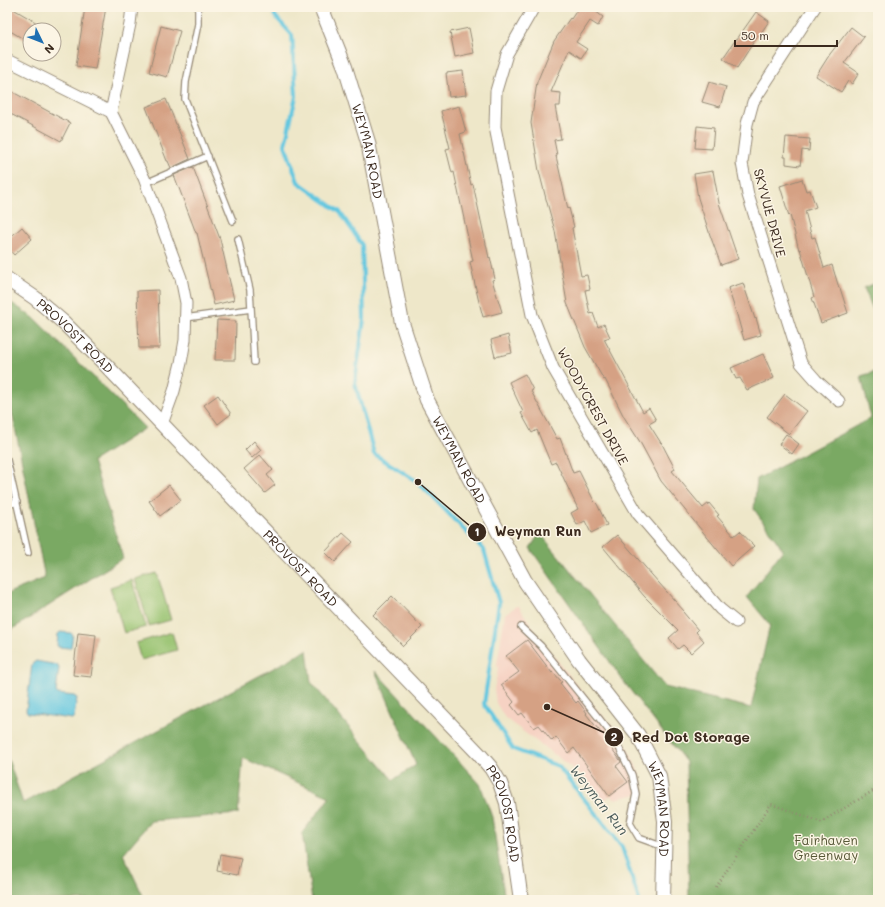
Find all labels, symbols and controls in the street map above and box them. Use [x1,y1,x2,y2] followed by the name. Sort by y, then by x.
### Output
[22,22,62,62] north arrow
[735,22,837,48] scale bar
[741,27,769,43] text: 50 m
[41,41,58,57] text: N
[349,101,387,200] street label: WEYMAN ROAD
[750,167,790,259] street label: SKYVUE DRIVE
[33,294,118,376] street label: PROVOST ROAD
[554,344,633,468] street label: WOODYCREST DRIVE
[429,413,490,506] street label: WEYMAN ROAD
[467,519,589,545] callout: Weyman Run
[495,521,581,540] text: Weyman Run
[474,523,480,539] text: 1
[260,526,342,610] street label: PROVOST ROAD
[604,724,758,750] callout: Red Dot Storage
[632,727,750,746] text: Red Dot Storage
[611,728,618,744] text: 2
[645,758,674,857] street label: WEYMAN ROAD
[566,760,633,839] water label: Weyman Run
[483,761,524,863] street label: PROVOST ROAD
[794,831,858,863] park label: Fairhaven Greenway

